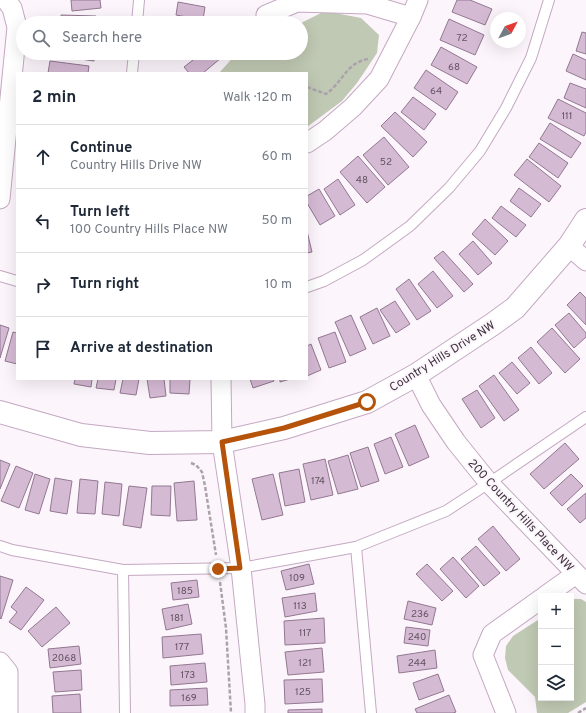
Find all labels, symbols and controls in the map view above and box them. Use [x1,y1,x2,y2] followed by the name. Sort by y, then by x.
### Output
[490,12,526,48] north arrow
[16,16,308,60] search box
[30,27,52,49] icon: search
[62,29,142,48] text: Search here
[456,32,468,45] house number: 72
[448,61,460,74] house number: 68
[430,85,442,98] house number: 64
[32,87,76,109] text: 2 min
[223,90,292,106] text: Walk · 120 m
[561,110,573,123] house number: 111
[70,139,132,158] text: Continue
[32,146,54,168] icon: ahead
[262,149,292,165] text: 60 m
[380,156,392,169] house number: 52
[70,158,202,174] text: Country Hills Drive NW
[356,174,368,187] house number: 48
[70,203,130,222] text: Turn left
[32,210,54,232] icon: left
[262,213,292,229] text: 50 m
[70,222,228,238] text: 100 Country Hills Place NW
[32,274,54,296] icon: right
[70,275,139,294] text: Turn right
[265,277,292,293] text: 10 m
[387,318,498,396] street label: Country Hills Drive NW
[32,338,54,360] icon: arrive
[70,339,213,358] text: Arrive at destination
[358,393,376,411] route start
[464,456,577,575] street label: 200 Country Hills Place NW
[311,475,325,488] house number: 174
[209,560,227,578] route end
[289,572,305,585] house number: 109
[177,585,193,598] house number: 185
[538,593,574,701] map controls
[538,593,574,629] button: +
[293,600,307,613] house number: 113
[411,608,429,621] house number: 236
[170,612,184,625] house number: 181
[299,627,311,640] house number: 117
[538,629,574,665] button: −
[408,631,426,644] house number: 240
[175,641,189,654] house number: 177
[52,652,76,665] house number: 2068
[298,657,312,670] house number: 121
[408,657,426,670] house number: 244
[538,665,574,701] button: layers
[181,669,195,682] house number: 173
[295,686,311,699] house number: 125
[181,692,197,705] house number: 169

